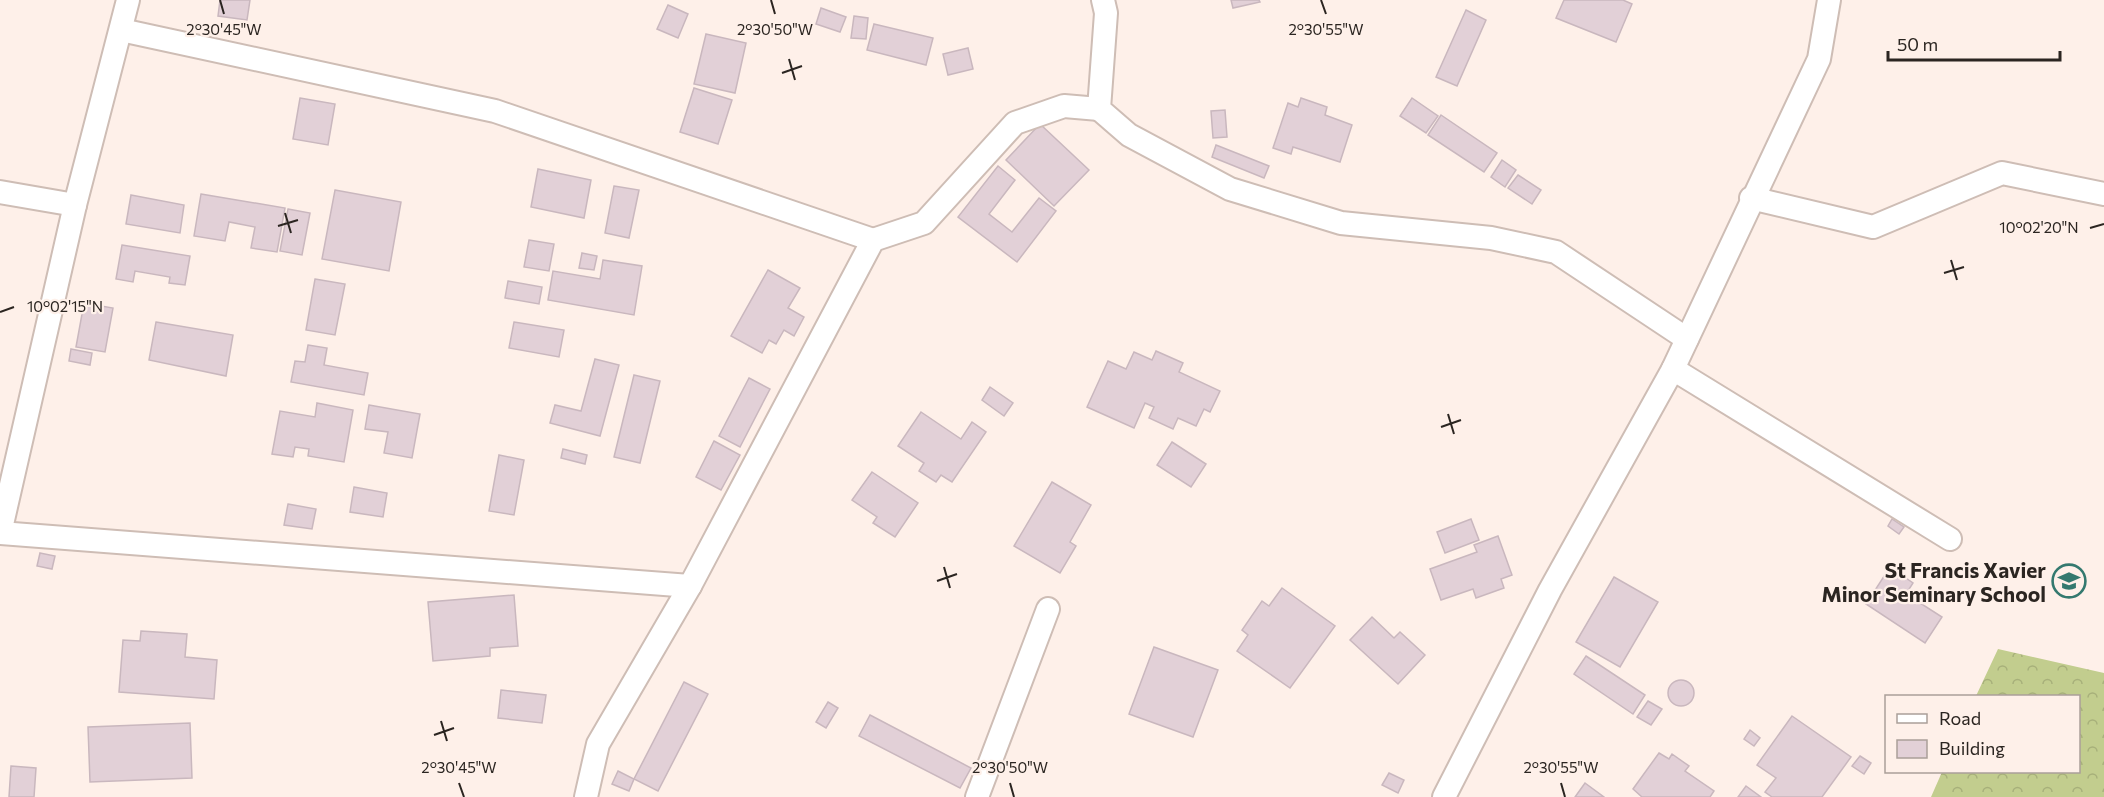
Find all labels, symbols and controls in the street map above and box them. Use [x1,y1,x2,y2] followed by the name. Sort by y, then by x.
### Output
[186,20,262,38] text: 2°30'45"W
[737,20,813,38] text: 2°30'50"W
[1289,20,1363,38] text: 2°30'55"W
[1888,24,2060,62] scale bar
[1897,33,1938,55] text: 50 m
[1999,218,2079,236] text: 10°02'20"N
[27,297,103,315] text: 10°02'15"N
[1822,557,2046,606] place label: St Francis Xavier Minor Seminary School
[2051,563,2087,599] school or university icon: St Francis Xavier Minor Seminary School
[1885,695,2080,773] legend
[1939,707,1981,729] text: Road
[1939,737,2005,759] text: Building
[421,758,497,776] text: 2°30'45"W
[972,758,1048,776] text: 2°30'50"W
[1524,758,1598,776] text: 2°30'55"W

